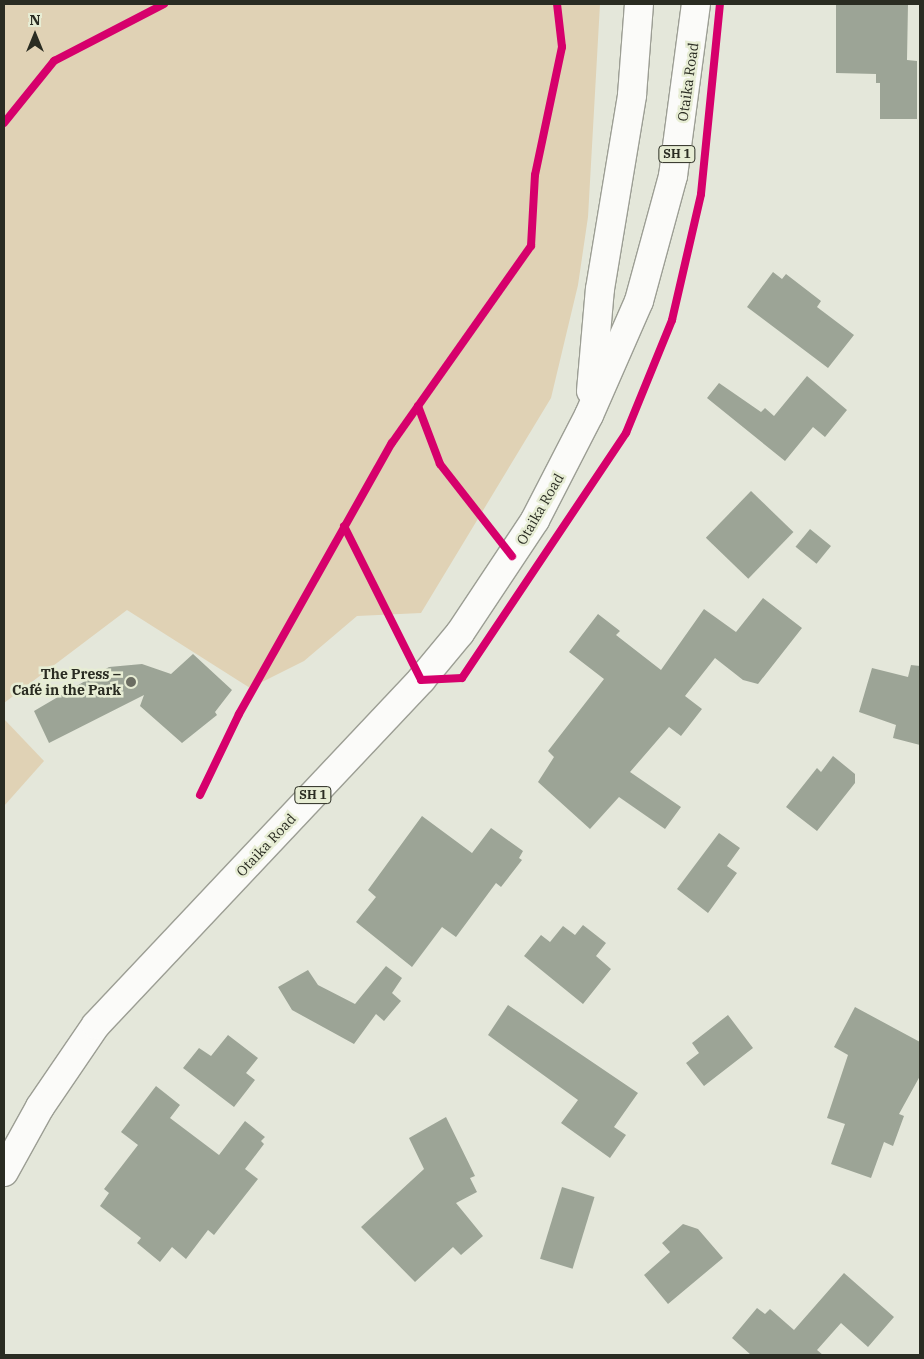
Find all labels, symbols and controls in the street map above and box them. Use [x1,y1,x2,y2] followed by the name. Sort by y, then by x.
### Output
[10,10,60,60] north arrow
[29,11,41,29] text: N
[674,41,702,123] street label: Otaika Road
[658,144,696,164] road number: SH 1
[513,470,567,548] street label: Otaika Road
[12,666,121,699] place label: The Press – Café in the Park
[125,676,137,688] marker: The Press – Café in the Park
[294,786,332,804] road number: SH 1
[233,810,299,880] street label: Otaika Road

